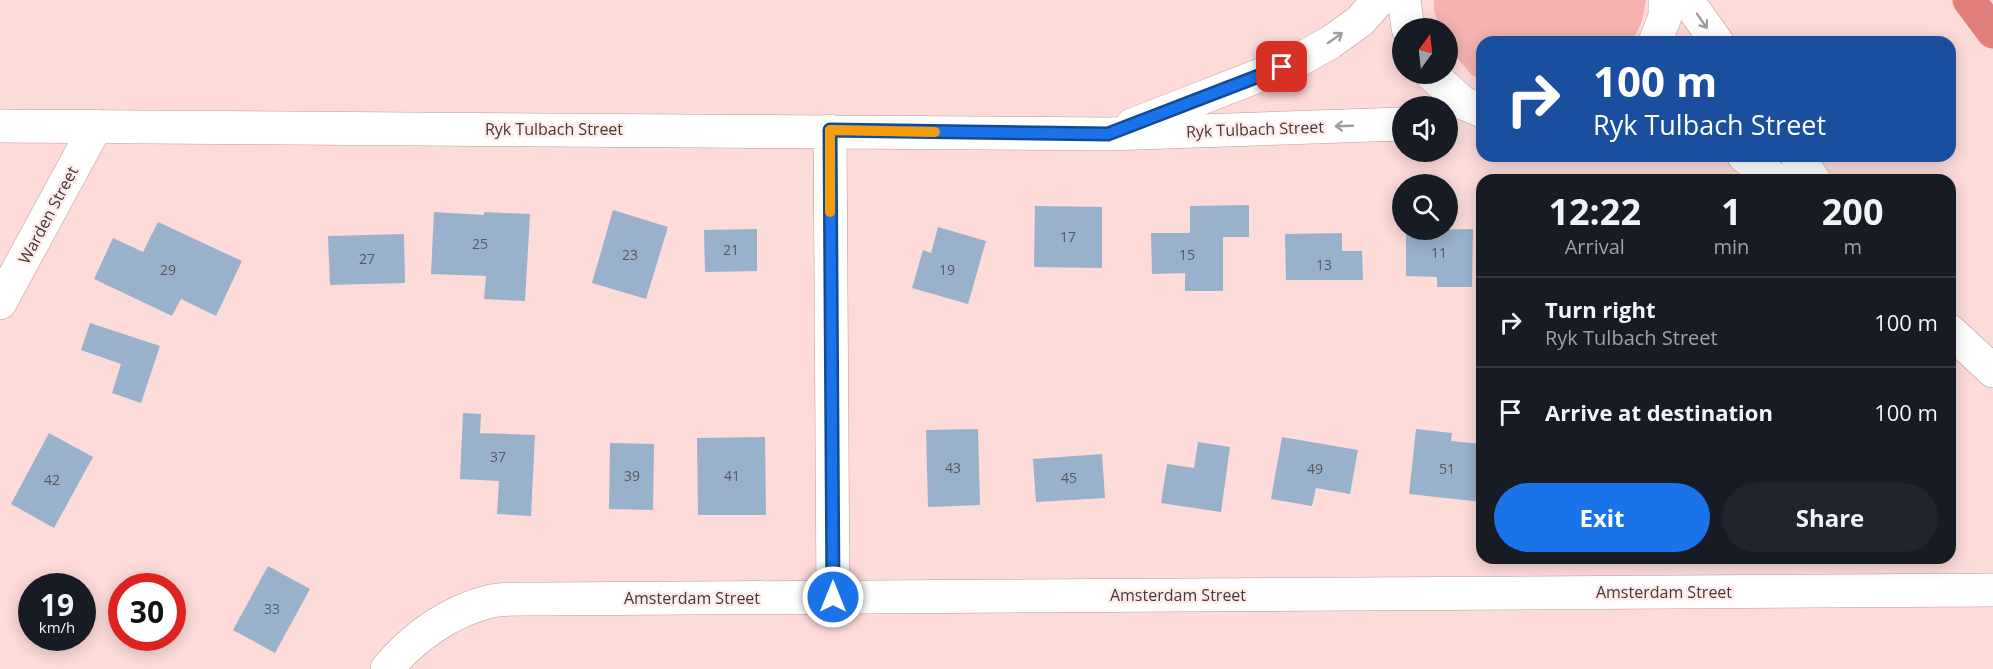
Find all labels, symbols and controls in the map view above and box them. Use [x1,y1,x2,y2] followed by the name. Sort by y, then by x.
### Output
[1696,12,1708,29] one-way arrow
[1392,18,1458,84] north arrow
[1392,18,1458,240] map controls
[1327,32,1343,44] one-way arrow
[1256,41,1307,92] pin
[1265,50,1298,83] icon: arrive
[1593,52,1717,109] text: 100 m
[1494,60,1572,138] icon: right
[1392,96,1458,162] button: sound
[1593,106,1826,143] text: Ryk Tulbach Street
[1186,116,1325,142] street label: Ryk Tulbach Street
[485,118,623,140] street label: Ryk Tulbach Street
[1335,120,1355,132] one-way arrow
[13,162,83,268] street label: Warden Street
[1392,174,1458,240] button: search
[1548,187,1641,236] text: 12:22
[1721,187,1742,236] text: 1
[1822,187,1884,236] text: 200
[1060,227,1076,246] house number: 17
[1565,233,1625,260] text: Arrival
[1713,233,1749,260] text: min
[1843,233,1862,260] text: m
[472,234,488,253] house number: 25
[723,240,739,259] house number: 21
[1431,243,1447,262] house number: 11
[622,245,638,264] house number: 23
[1179,245,1195,264] house number: 15
[359,249,375,268] house number: 27
[1316,255,1332,274] house number: 13
[160,260,176,279] house number: 29
[939,260,955,279] house number: 19
[1545,294,1656,324] text: Turn right
[1494,306,1527,339] icon: right
[1874,307,1938,337] text: 100 m
[1545,324,1718,351] text: Ryk Tulbach Street
[1494,396,1527,429] icon: arrive
[1545,397,1773,427] text: Arrive at destination
[1874,397,1938,427] text: 100 m
[490,447,506,466] house number: 37
[945,458,961,477] house number: 43
[1307,459,1323,478] house number: 49
[1439,459,1455,478] house number: 51
[624,466,640,485] house number: 39
[724,466,740,485] house number: 41
[1061,468,1077,487] house number: 45
[44,470,60,489] house number: 42
[1494,483,1710,552] button: Exit
[1722,483,1938,552] button: Share
[801,565,865,629] position arrow
[108,573,186,651] speed limit sign: 30
[1596,581,1732,603] street label: Amsterdam Street
[40,584,74,625] text: 19
[1110,584,1246,606] street label: Amsterdam Street
[624,587,760,609] street label: Amsterdam Street
[264,599,280,618] house number: 33
[39,617,75,637] text: km/h

